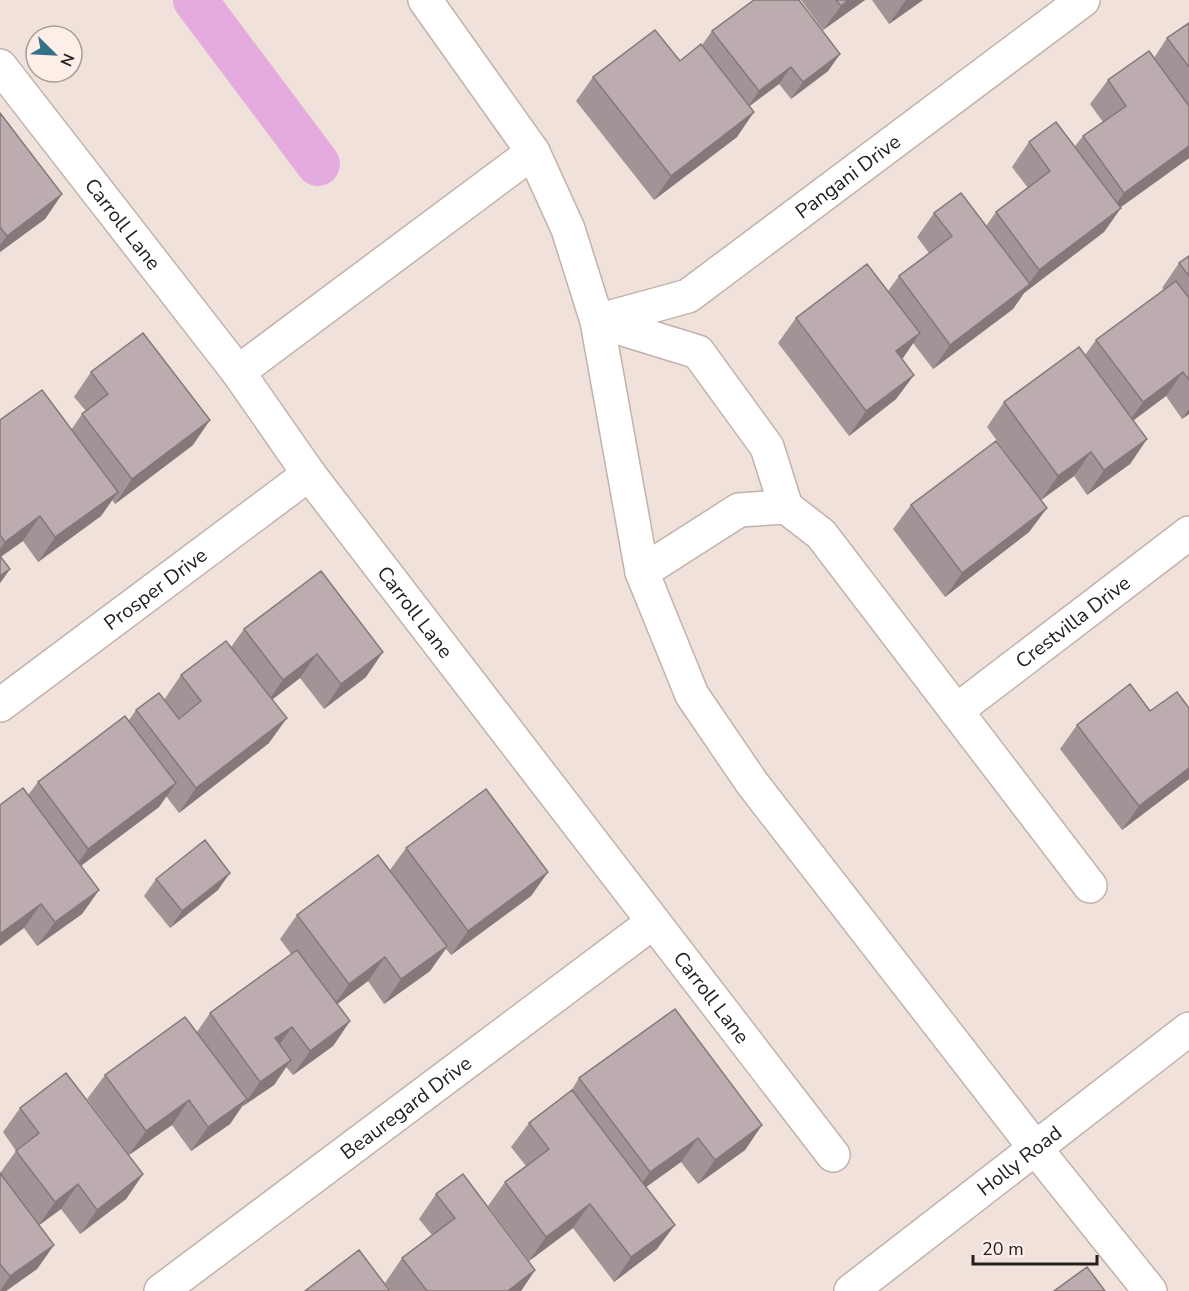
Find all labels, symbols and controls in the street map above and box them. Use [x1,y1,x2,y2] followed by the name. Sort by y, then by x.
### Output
[24,24,84,84] north arrow
[54,50,79,70] text: N
[790,128,906,225] street label: Pangani Drive
[78,173,167,276] street label: Carroll Lane
[99,542,213,637] street label: Prosper Drive
[371,561,459,664] street label: Carroll Lane
[1010,570,1136,675] street label: Crestvilla Drive
[667,946,755,1049] street label: Carroll Lane
[335,1050,477,1166] street label: Beauregard Drive
[972,1120,1067,1202] street label: Holly Road
[973,1228,1098,1266] scale bar
[982,1237,1024,1261] text: 20 m

